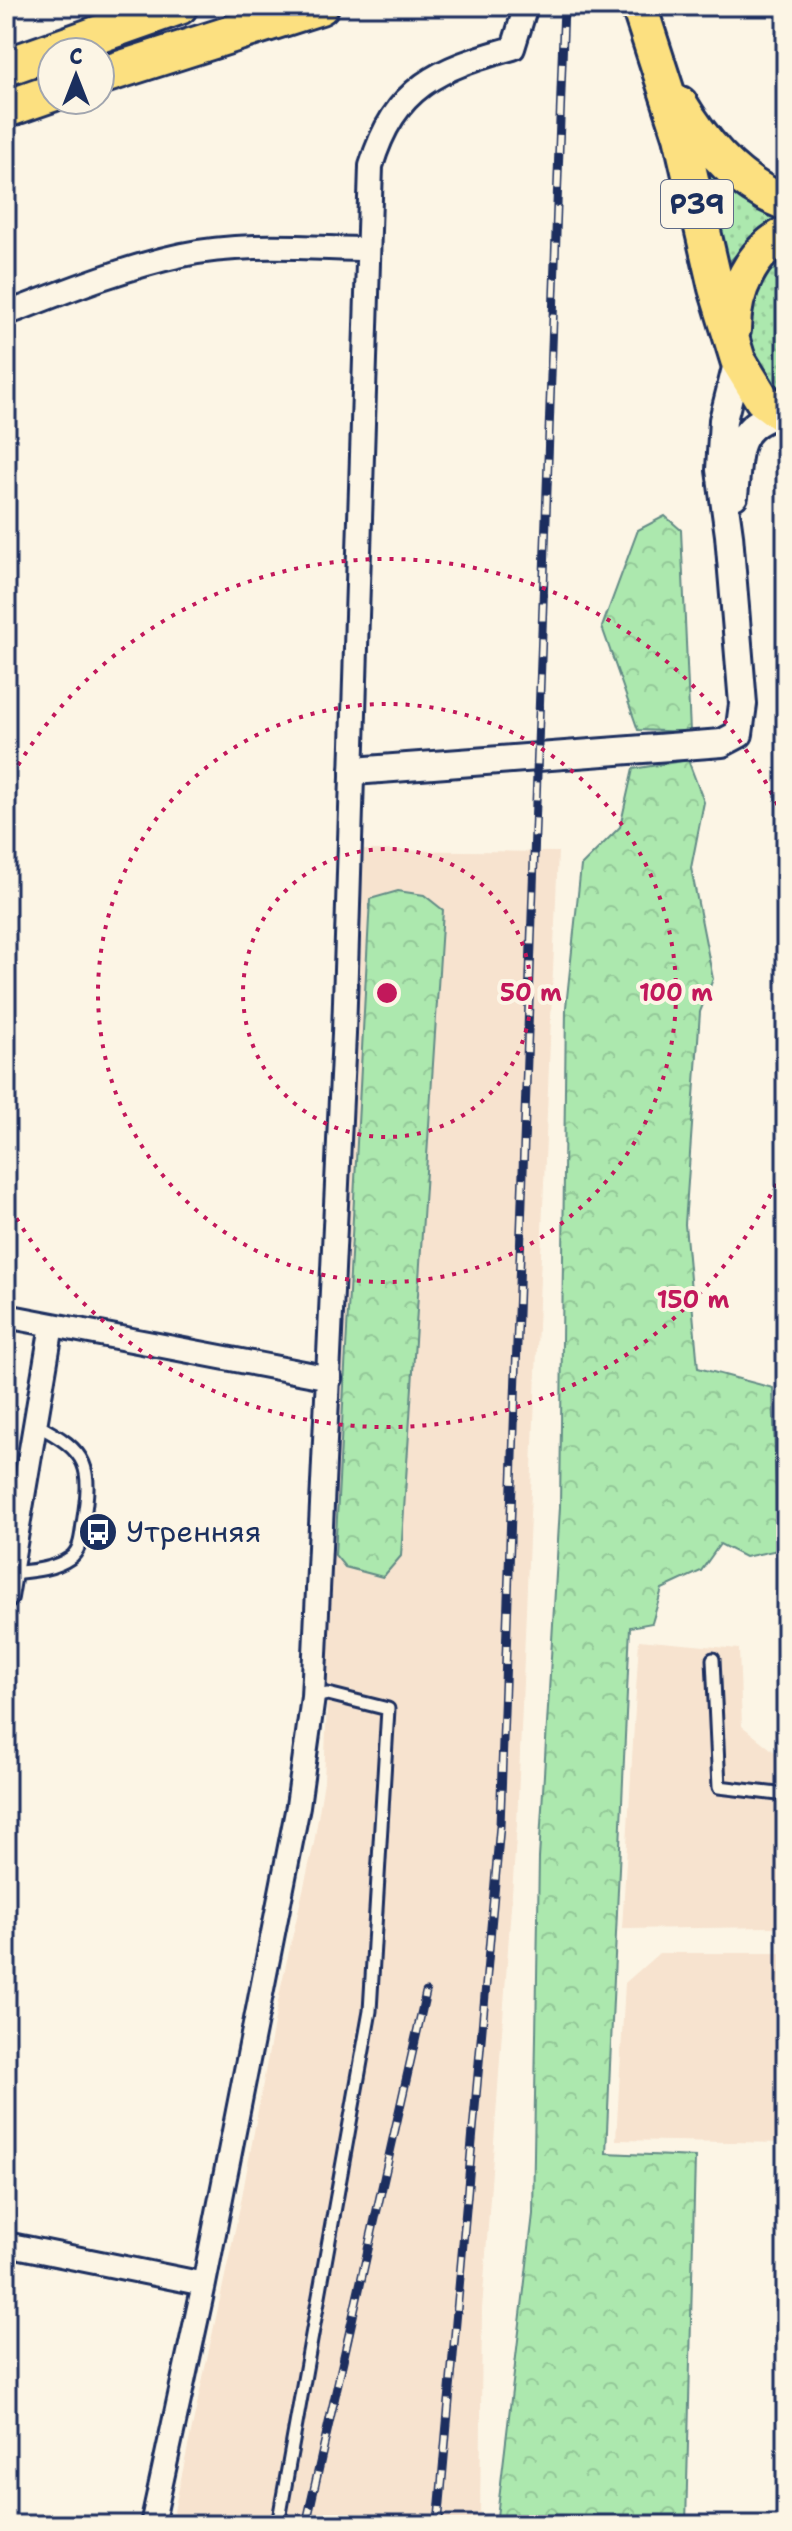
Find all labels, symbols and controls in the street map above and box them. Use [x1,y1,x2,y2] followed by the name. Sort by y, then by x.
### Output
[36,36,116,116] north arrow
[69,42,83,71] text: С
[661,180,733,228] road number: Р39
[500,977,562,1009] text: 50 m
[639,977,713,1009] text: 100 m
[373,979,401,1007] centre of rings
[657,1284,729,1316] text: 150 m
[77,1511,119,1553] bus stop icon: Утренняя
[126,1511,261,1552] place label: Утренняя

